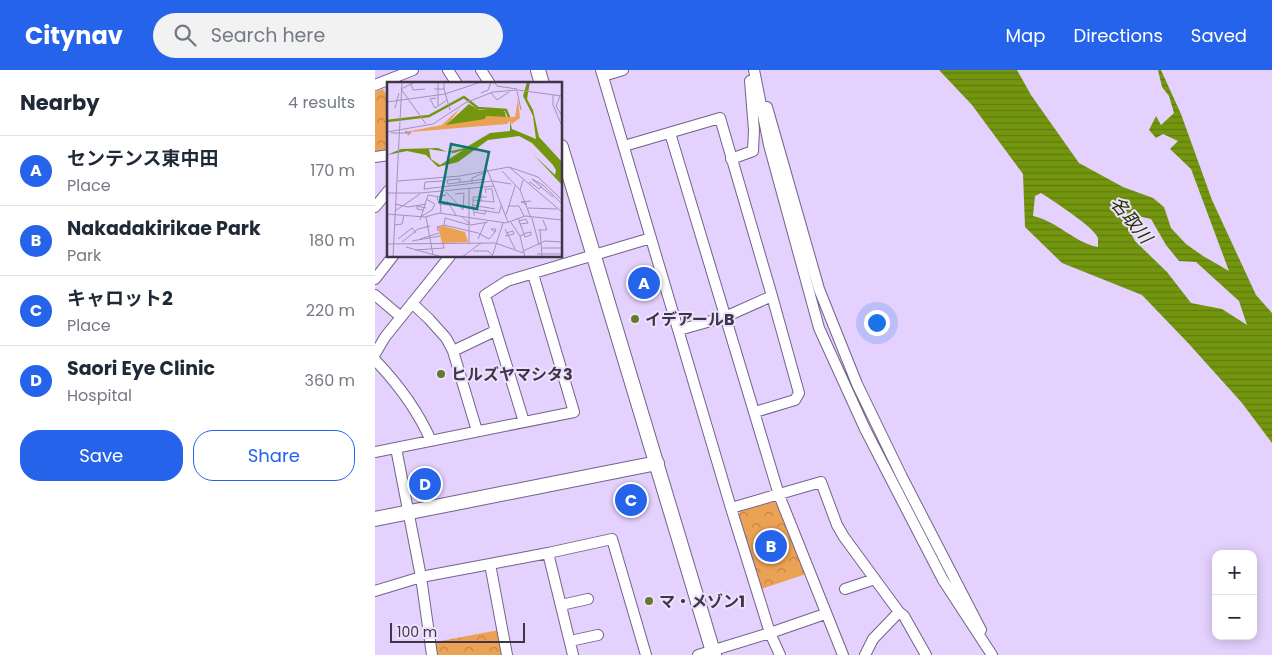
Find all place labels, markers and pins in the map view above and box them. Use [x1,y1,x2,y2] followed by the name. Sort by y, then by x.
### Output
[628,264,660,302] pin: A
[645,308,735,331] place label: イデアールB
[629,313,641,325] marker: イデアールB
[451,363,573,386] place label: ヒルズヤマシタ3
[435,368,447,380] marker: ヒルズヤマシタ3
[409,465,441,503] pin: D
[615,481,647,519] pin: C
[755,527,787,565] pin: B
[659,590,745,613] place label: マ・メゾン1
[643,595,655,607] marker: マ・メゾン1

